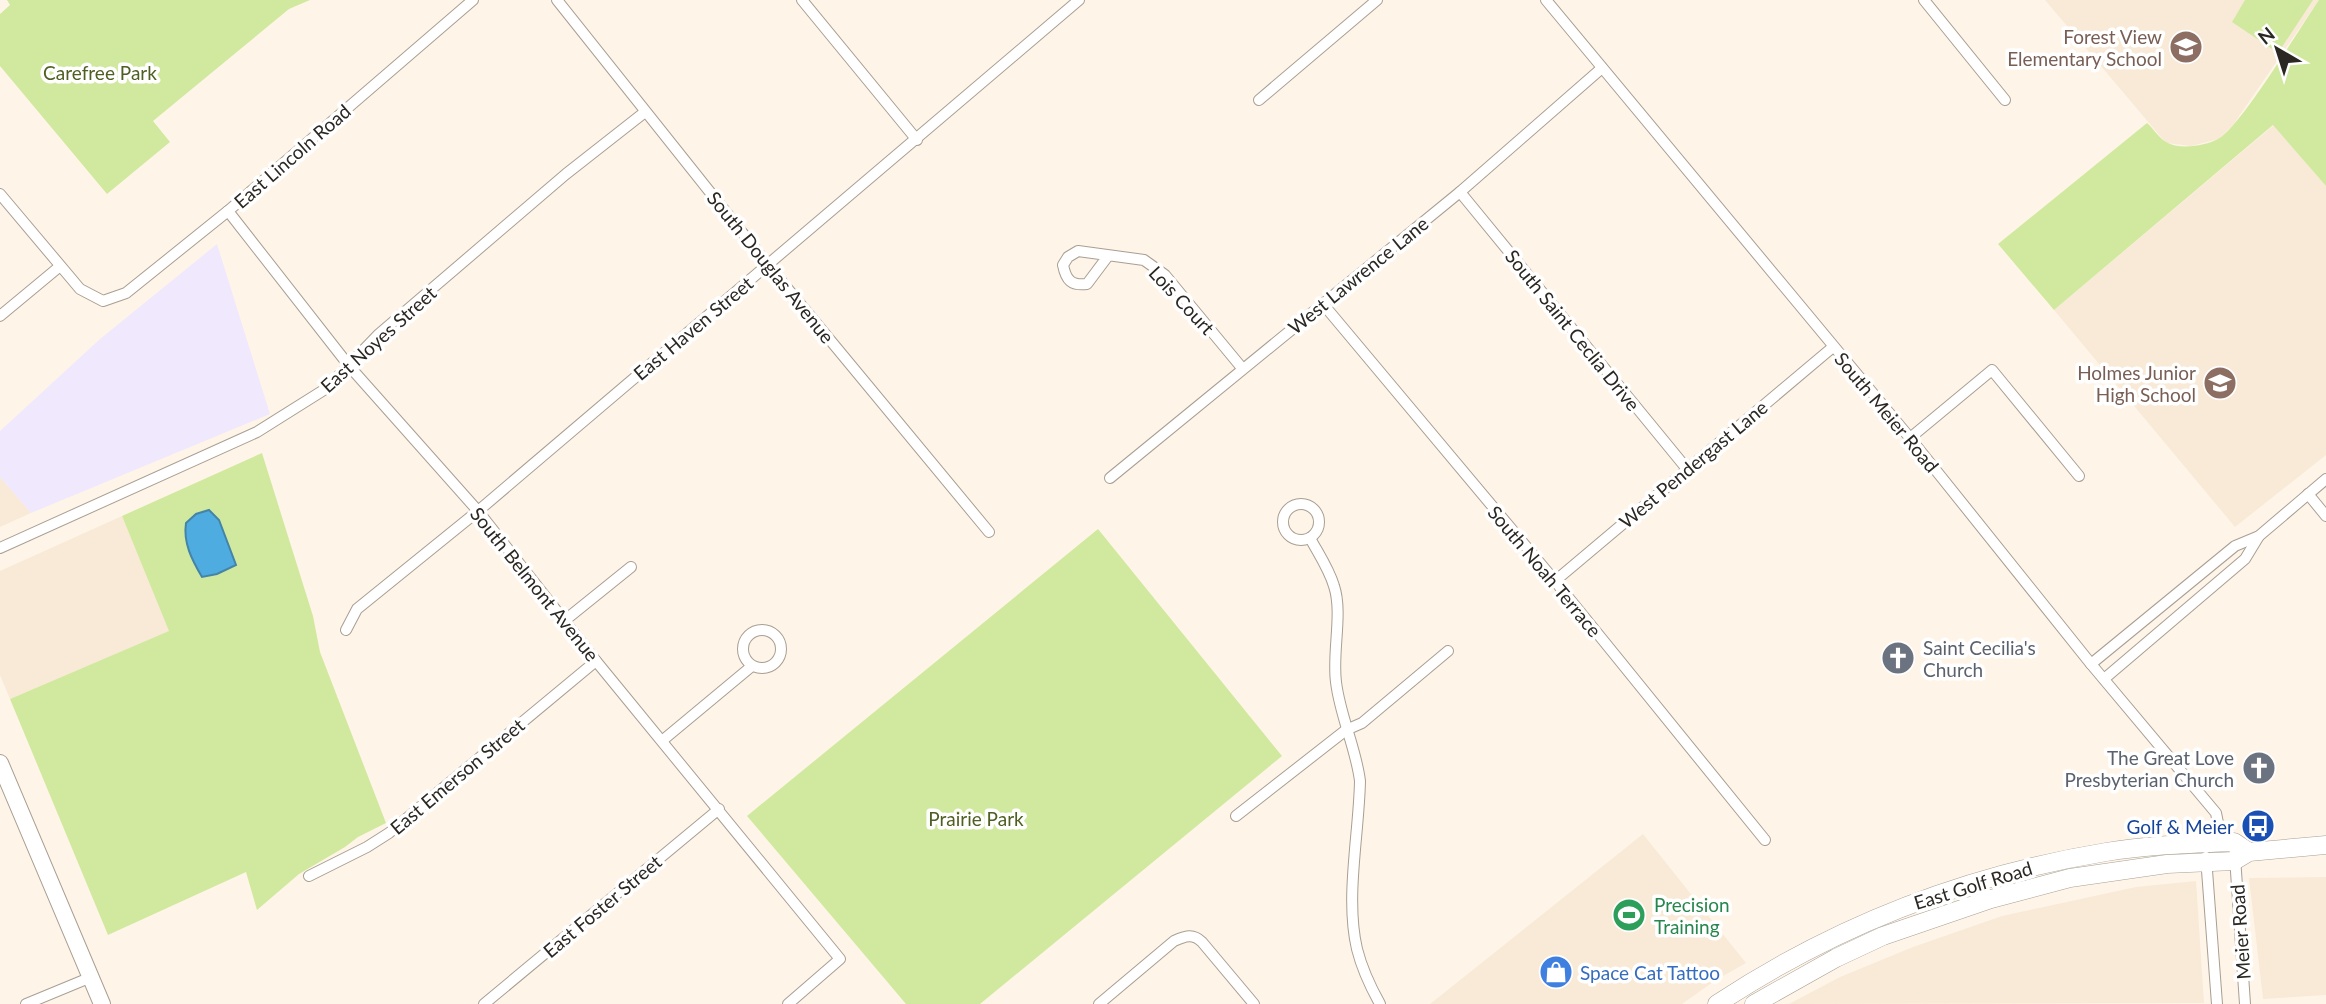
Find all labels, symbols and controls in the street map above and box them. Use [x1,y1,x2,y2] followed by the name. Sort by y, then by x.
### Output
[2242,14,2312,84] north arrow
[2253,22,2279,49] text: N
[2007,25,2162,70] place label: Forest View Elementary School
[2167,28,2205,66] school or university icon: Forest View Elementary School
[43,61,157,84] park label: Carefree Park
[229,99,355,213] street label: East Lincoln Road
[703,186,839,348] street label: South Douglas Avenue
[1283,211,1433,339] street label: West Lawrence Lane
[1501,245,1645,415] street label: South Saint Ceclia Drive
[1145,261,1220,339] street label: Lois Court
[629,271,758,385] street label: East Haven Street
[315,281,441,397] street label: East Noyes Street
[1830,347,1944,477] street label: South Meier Road
[2077,361,2196,406] place label: Holmes Junior High School
[2201,364,2239,402] school or university icon: Holmes Junior High School
[1614,395,1772,533] street label: West Pendergast Lane
[1483,501,1607,641] street label: South Noah Terrace
[466,502,604,666] street label: South Belmont Avenue
[1923,636,2036,681] place label: Saint Cecilia's Church
[1879,639,1917,677] church icon: Saint Cecilia's Church
[385,713,529,839] street label: East Emerson Street
[2065,746,2234,791] place label: The Great Love Presbyterian Church
[2240,749,2278,787] church icon: The Great Love Presbyterian Church
[928,807,1024,830] park label: Prairie Park
[2239,807,2277,845] bus stop icon: Golf & Meier
[2127,815,2234,838] place label: Golf & Meier
[538,850,666,962] street label: East Foster Street
[1911,856,2035,914] street label: East Golf Road
[2225,884,2255,980] street label: Meier Road
[1654,893,1730,938] place label: Precision Training
[1610,896,1648,934] sports icon: Precision Training
[1537,953,1575,991] shop icon: Space Cat Tattoo
[1580,961,1720,984] place label: Space Cat Tattoo

